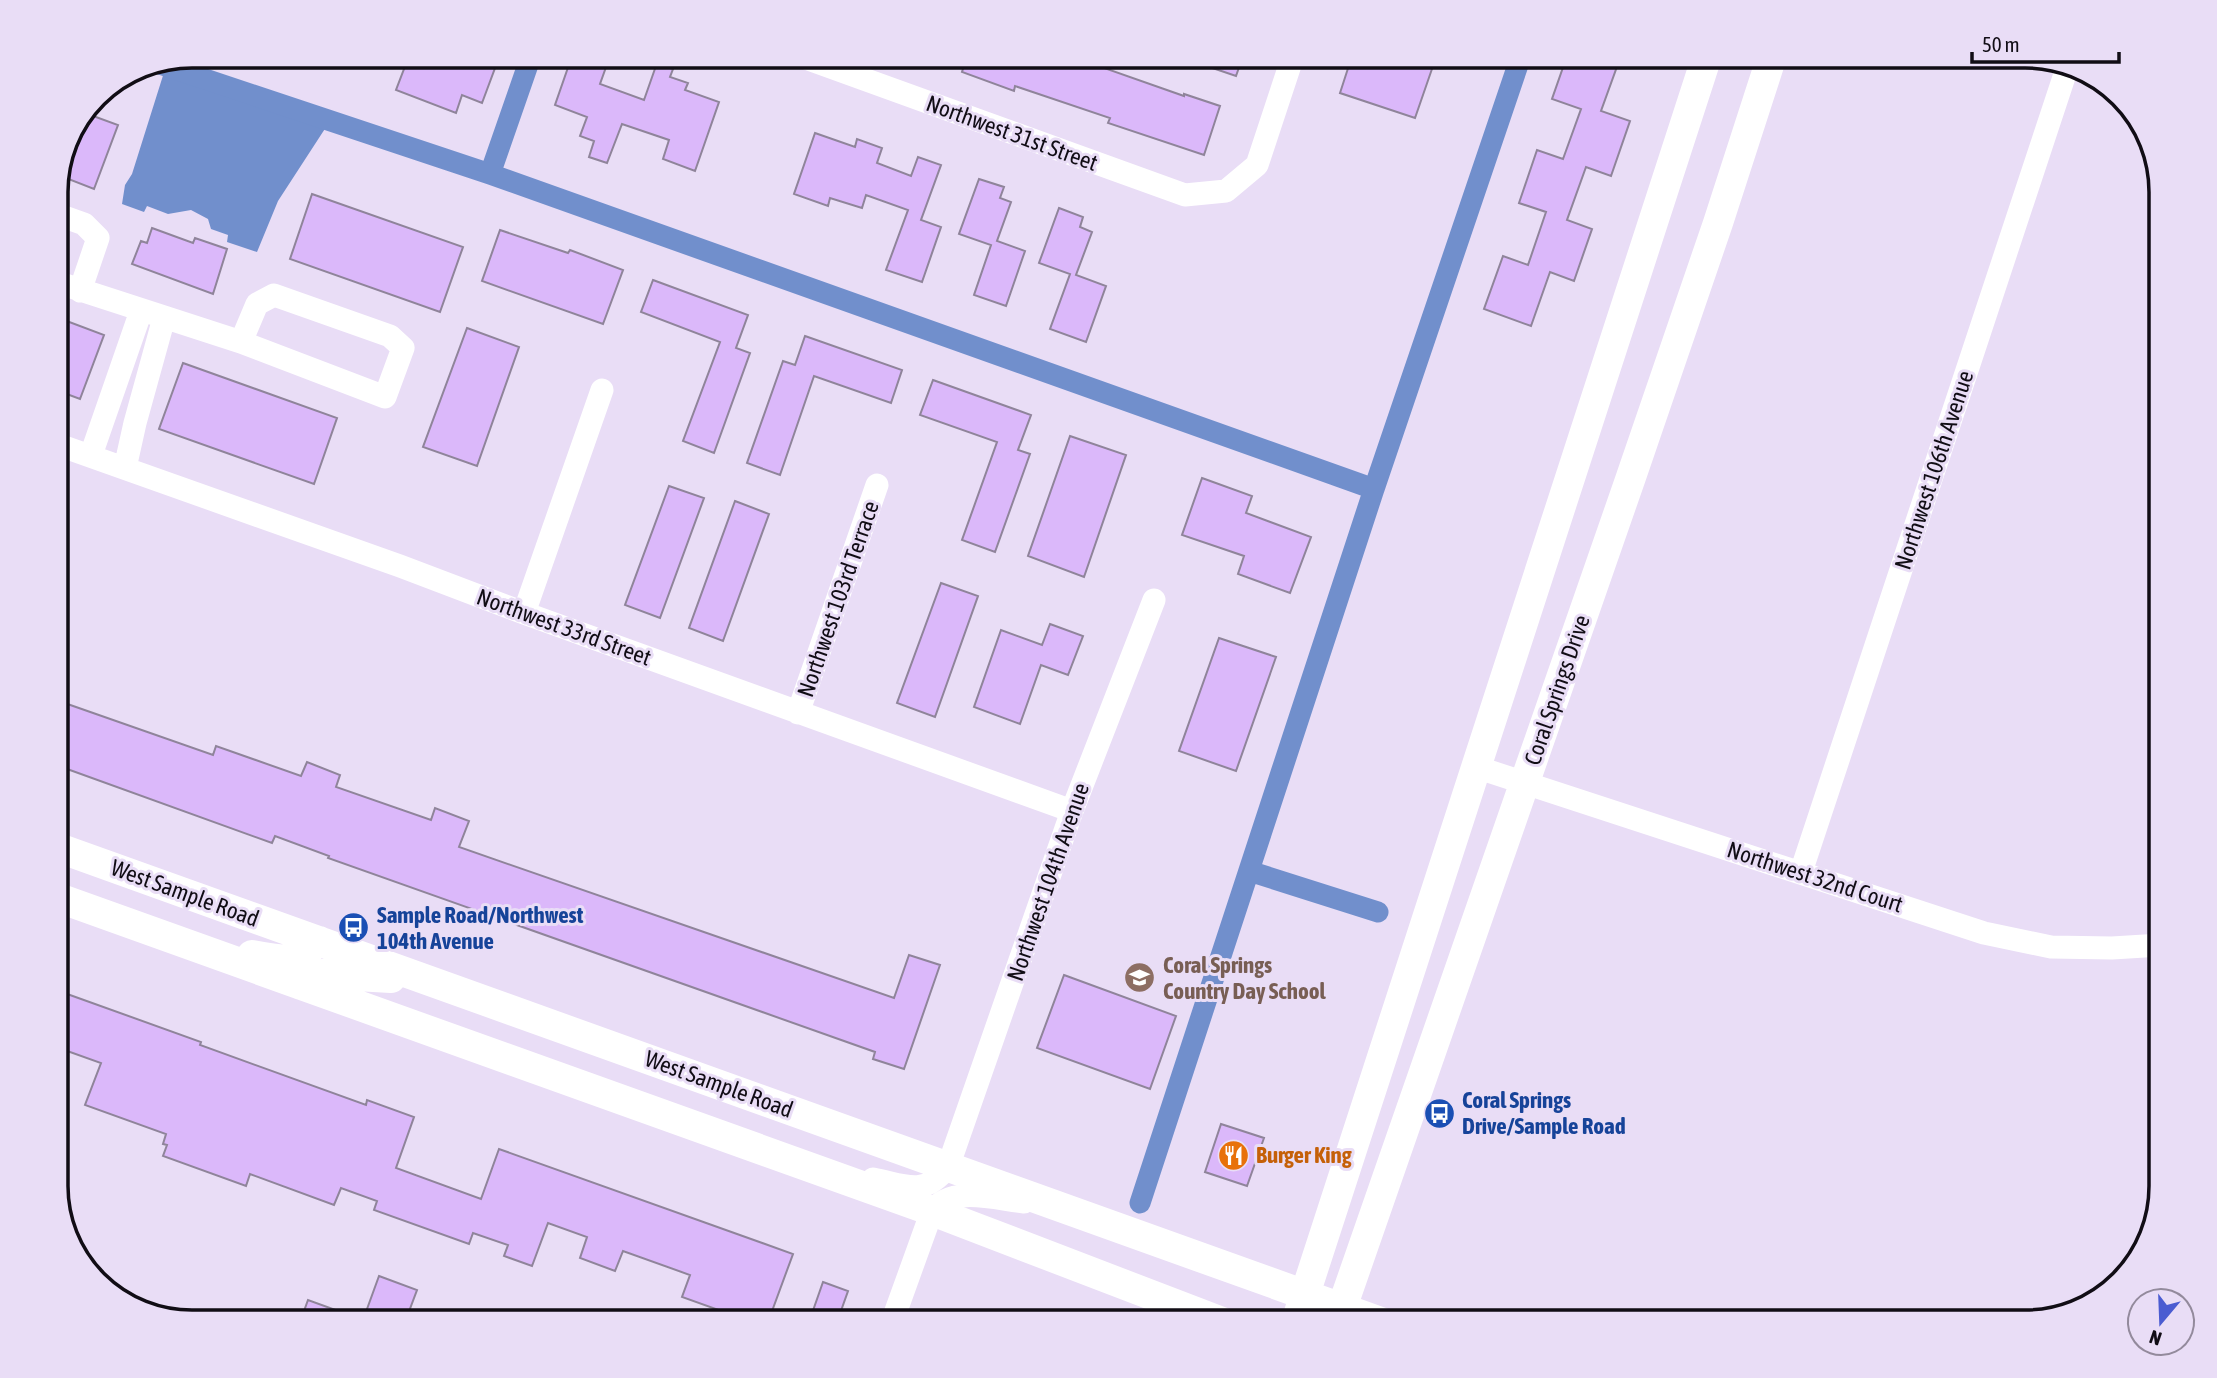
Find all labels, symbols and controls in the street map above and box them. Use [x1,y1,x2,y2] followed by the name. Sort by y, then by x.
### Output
[1972,21,2119,65] scale bar
[1982,32,2020,56] text: 50 m
[923,90,1101,176] street label: Northwest 31st Street
[1890,367,1978,573] street label: Northwest 106th Avenue
[792,497,884,701] street label: Northwest 103rd Terrace
[473,583,655,671] street label: Northwest 33rd Street
[1519,612,1595,768] street label: Coral Springs Drive
[1002,780,1094,984] street label: Northwest 104th Avenue
[1724,836,1906,918] street label: Northwest 32nd Court
[107,854,263,932] street label: West Sample Road
[377,902,584,954] place label: Sample Road/Northwest 104th Avenue
[337,911,371,945] bus stop icon: Sample Road/Northwest 104th Avenue
[1163,952,1327,1004] place label: Coral Springs Country Day School
[1123,961,1157,995] school or university icon: Coral Springs Country Day School
[641,1045,797,1123] street label: West Sample Road
[1462,1087,1626,1139] place label: Coral Springs Drive/Sample Road
[1422,1096,1456,1130] bus stop icon: Coral Springs Drive/Sample Road
[1216,1138,1250,1172] restaurant icon: Burger King
[1256,1142,1352,1168] place label: Burger King
[2126,1287,2196,1357] north arrow
[2147,1326,2164,1350] text: N

